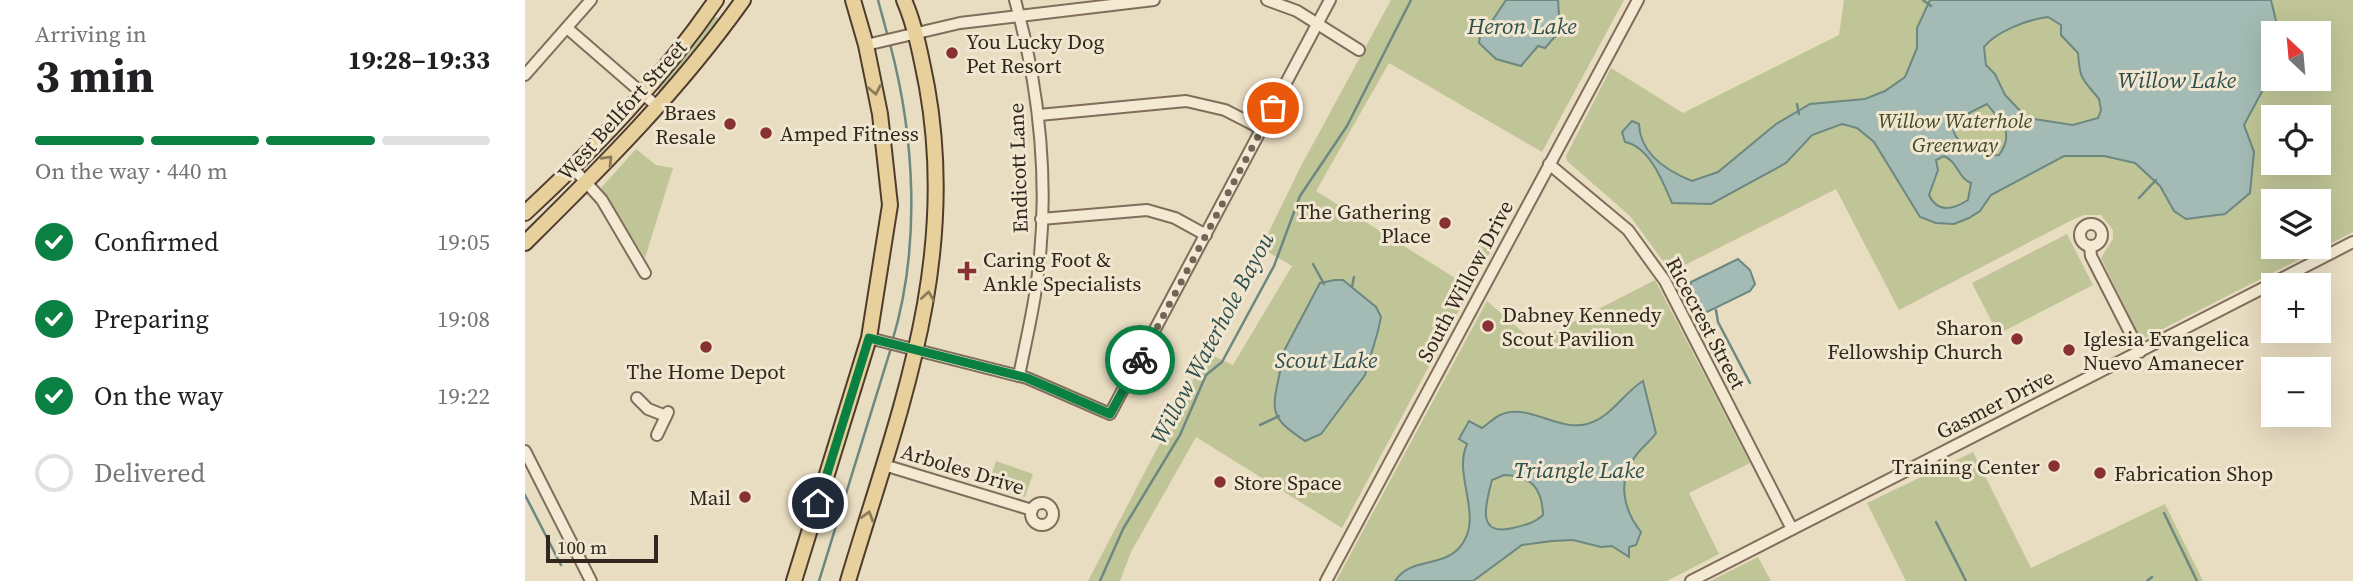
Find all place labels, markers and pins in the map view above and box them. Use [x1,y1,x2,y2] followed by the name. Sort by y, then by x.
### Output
[966,27,1104,80] place label: You Lucky Dog Pet Resort
[944,45,960,61] marker: You Lucky Dog Pet Resort
[1243,78,1303,138] pin
[655,98,716,151] place label: Braes Resale
[722,116,738,132] marker: Braes Resale
[780,119,919,148] place label: Amped Fitness
[758,125,774,141] marker: Amped Fitness
[1296,197,1431,250] place label: The Gathering Place
[1437,215,1453,231] marker: The Gathering Place
[983,245,1141,298] place label: Caring Foot & Ankle Specialists
[957,261,977,281] marker: Caring Foot & Ankle Specialists
[1502,300,1662,353] place label: Dabney Kennedy Scout Pavilion
[1827,313,2003,366] place label: Sharon Fellowship Church
[1480,318,1496,334] marker: Dabney Kennedy Scout Pavilion
[2083,324,2250,377] place label: Iglesia Evangelica Nuevo Amanecer
[2009,331,2025,347] marker: Sharon Fellowship Church
[698,339,714,355] marker: The Home Depot
[2061,342,2077,358] marker: Iglesia Evangelica Nuevo Amanecer
[627,357,786,386] place label: The Home Depot
[1892,452,2040,481] place label: Training Center
[2046,458,2062,474] marker: Training Center
[2114,459,2273,488] place label: Fabrication Shop
[2092,465,2108,481] marker: Fabrication Shop
[1234,468,1342,497] place label: Store Space
[788,473,848,533] pin
[1212,474,1228,490] marker: Store Space
[689,483,731,512] place label: Mail
[737,489,753,505] marker: Mail

